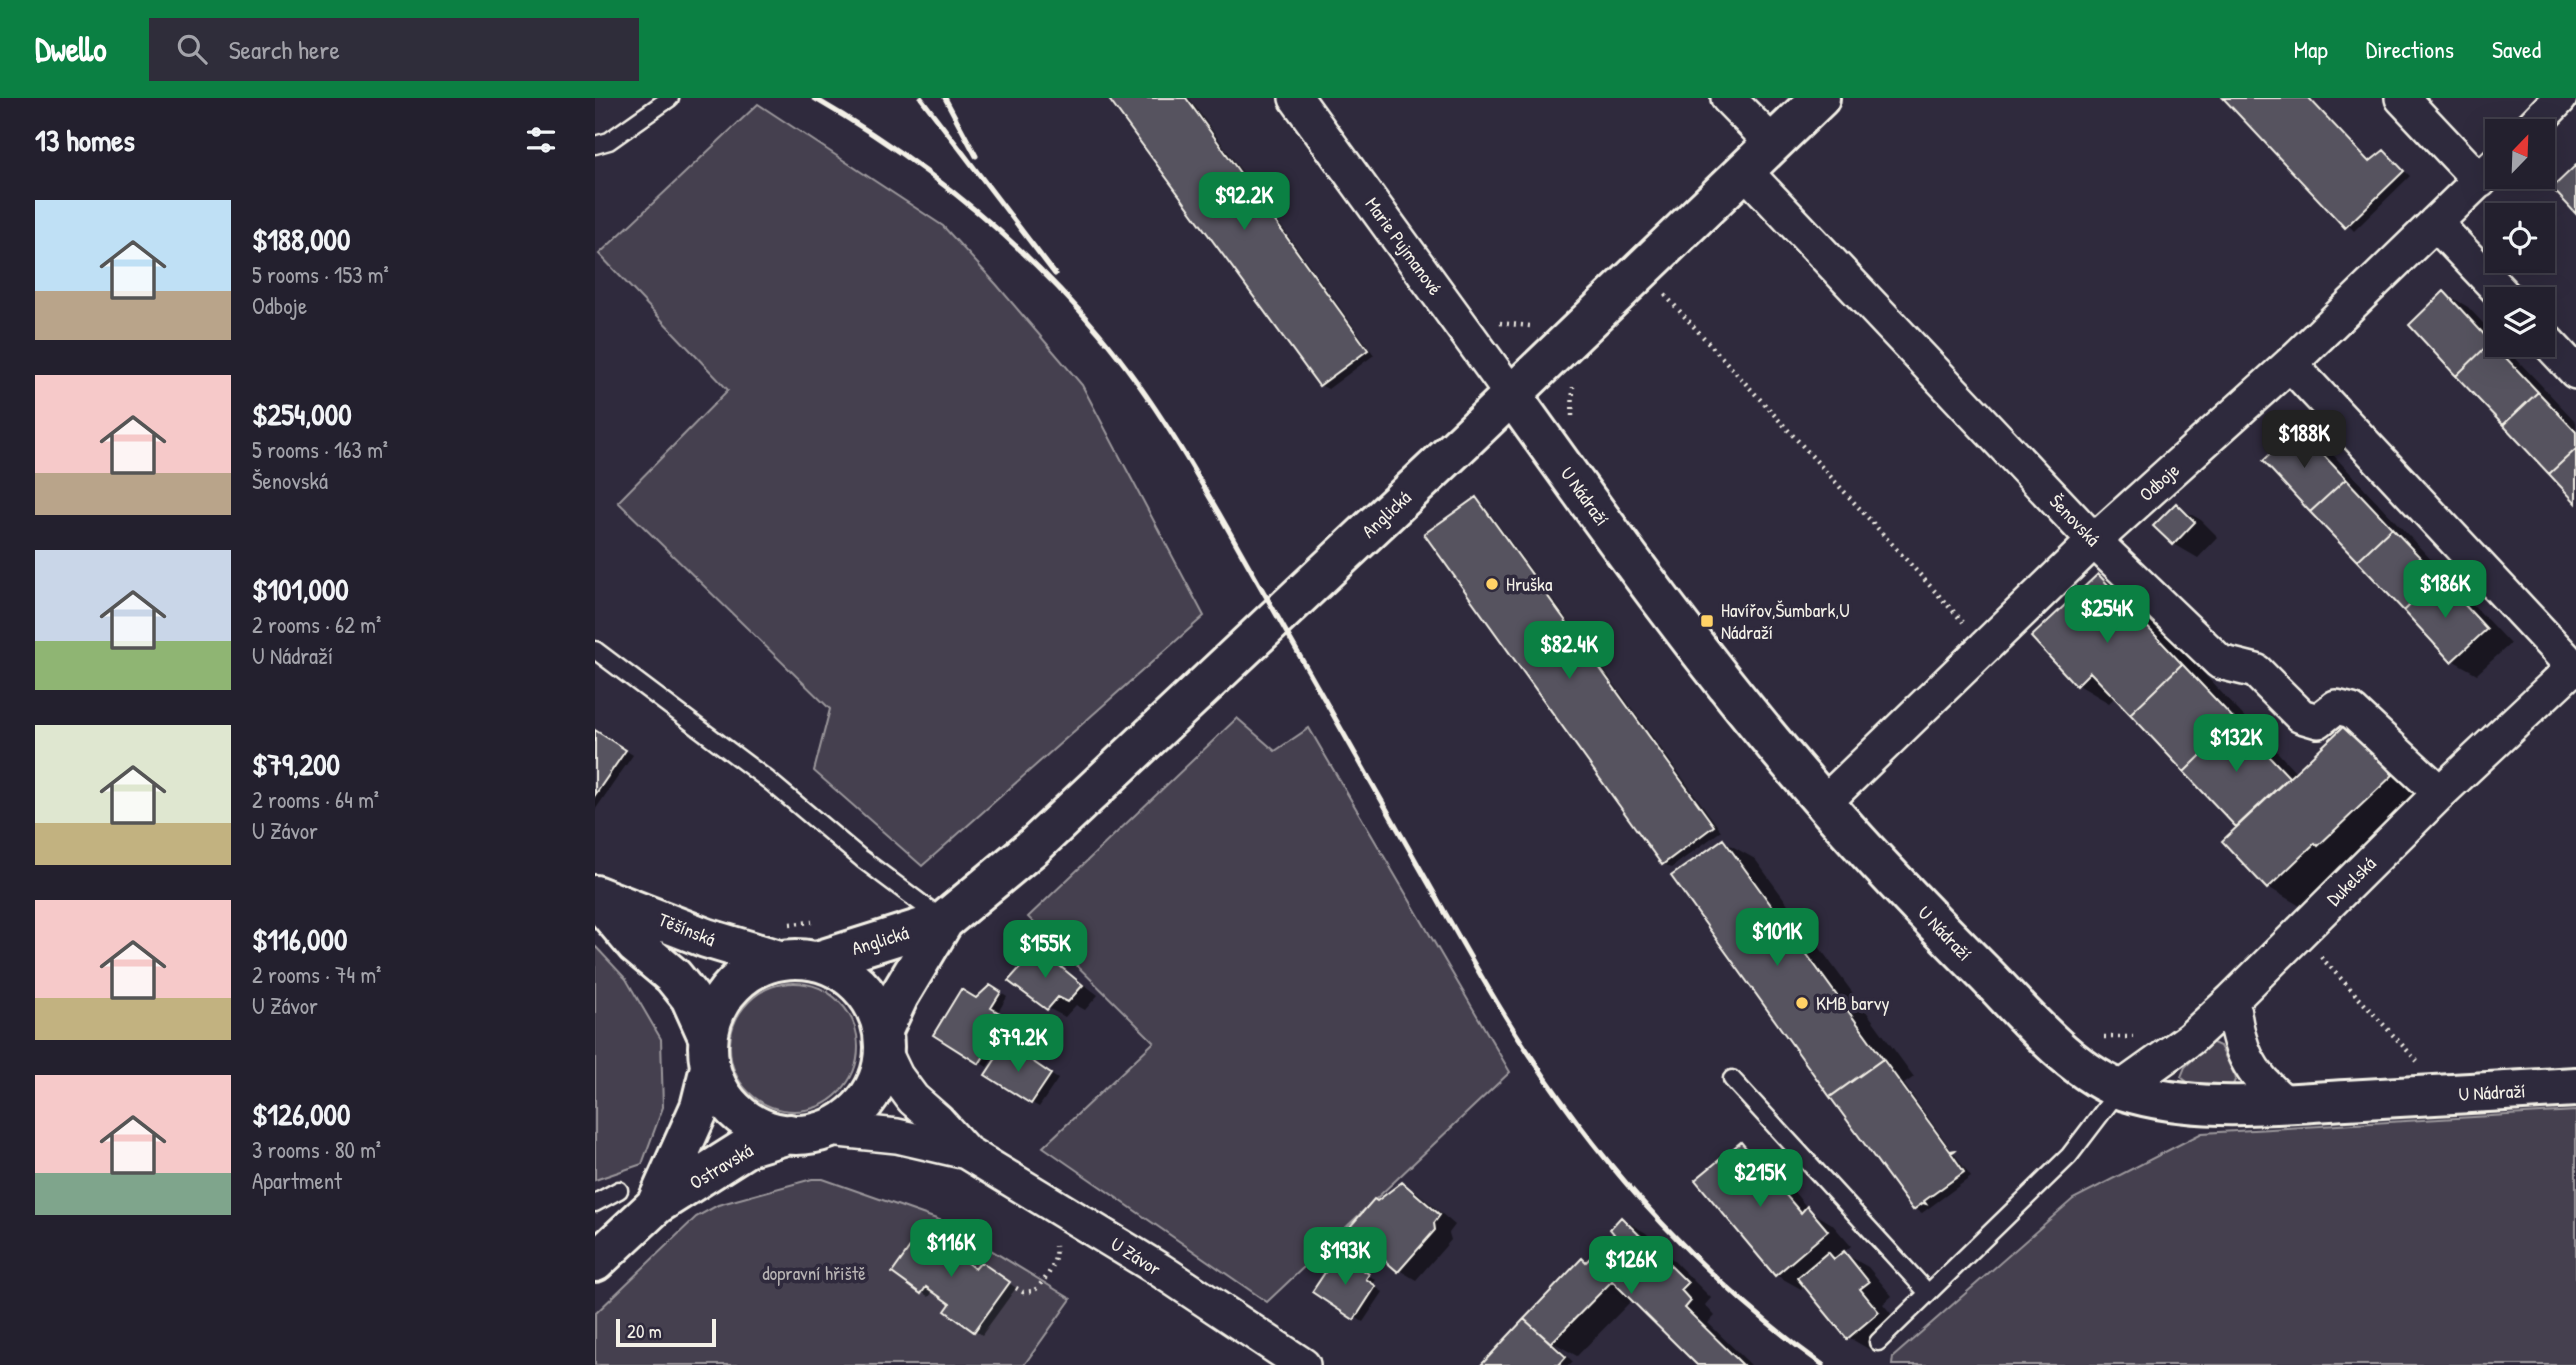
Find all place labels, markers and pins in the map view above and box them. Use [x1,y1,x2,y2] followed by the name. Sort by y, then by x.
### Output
[1187,172,1301,232] pin: $92.2K
[2255,410,2353,470] pin: $188K
[2396,560,2494,620] pin: $186K
[1506,571,1553,597] place label: Hruška
[1484,576,1500,592] marker: Hruška
[2058,586,2156,645] pin: $254K
[1721,597,1850,645] place label: Havířov,Šumbark,U Nádraží
[1699,613,1715,629] marker: Havířov,Šumbark,U Nádraží
[1512,622,1626,681] pin: $82.4K
[2187,714,2285,774] pin: $132K
[1728,908,1826,968] pin: $101K
[996,920,1094,980] pin: $155K
[1816,990,1889,1016] place label: KMB barvy
[1794,995,1810,1011] marker: KMB barvy
[961,1014,1075,1074] pin: $79.2K
[1711,1150,1809,1209] pin: $215K
[902,1220,1000,1279] pin: $116K
[1296,1228,1394,1287] pin: $193K
[1582,1236,1680,1296] pin: $126K

